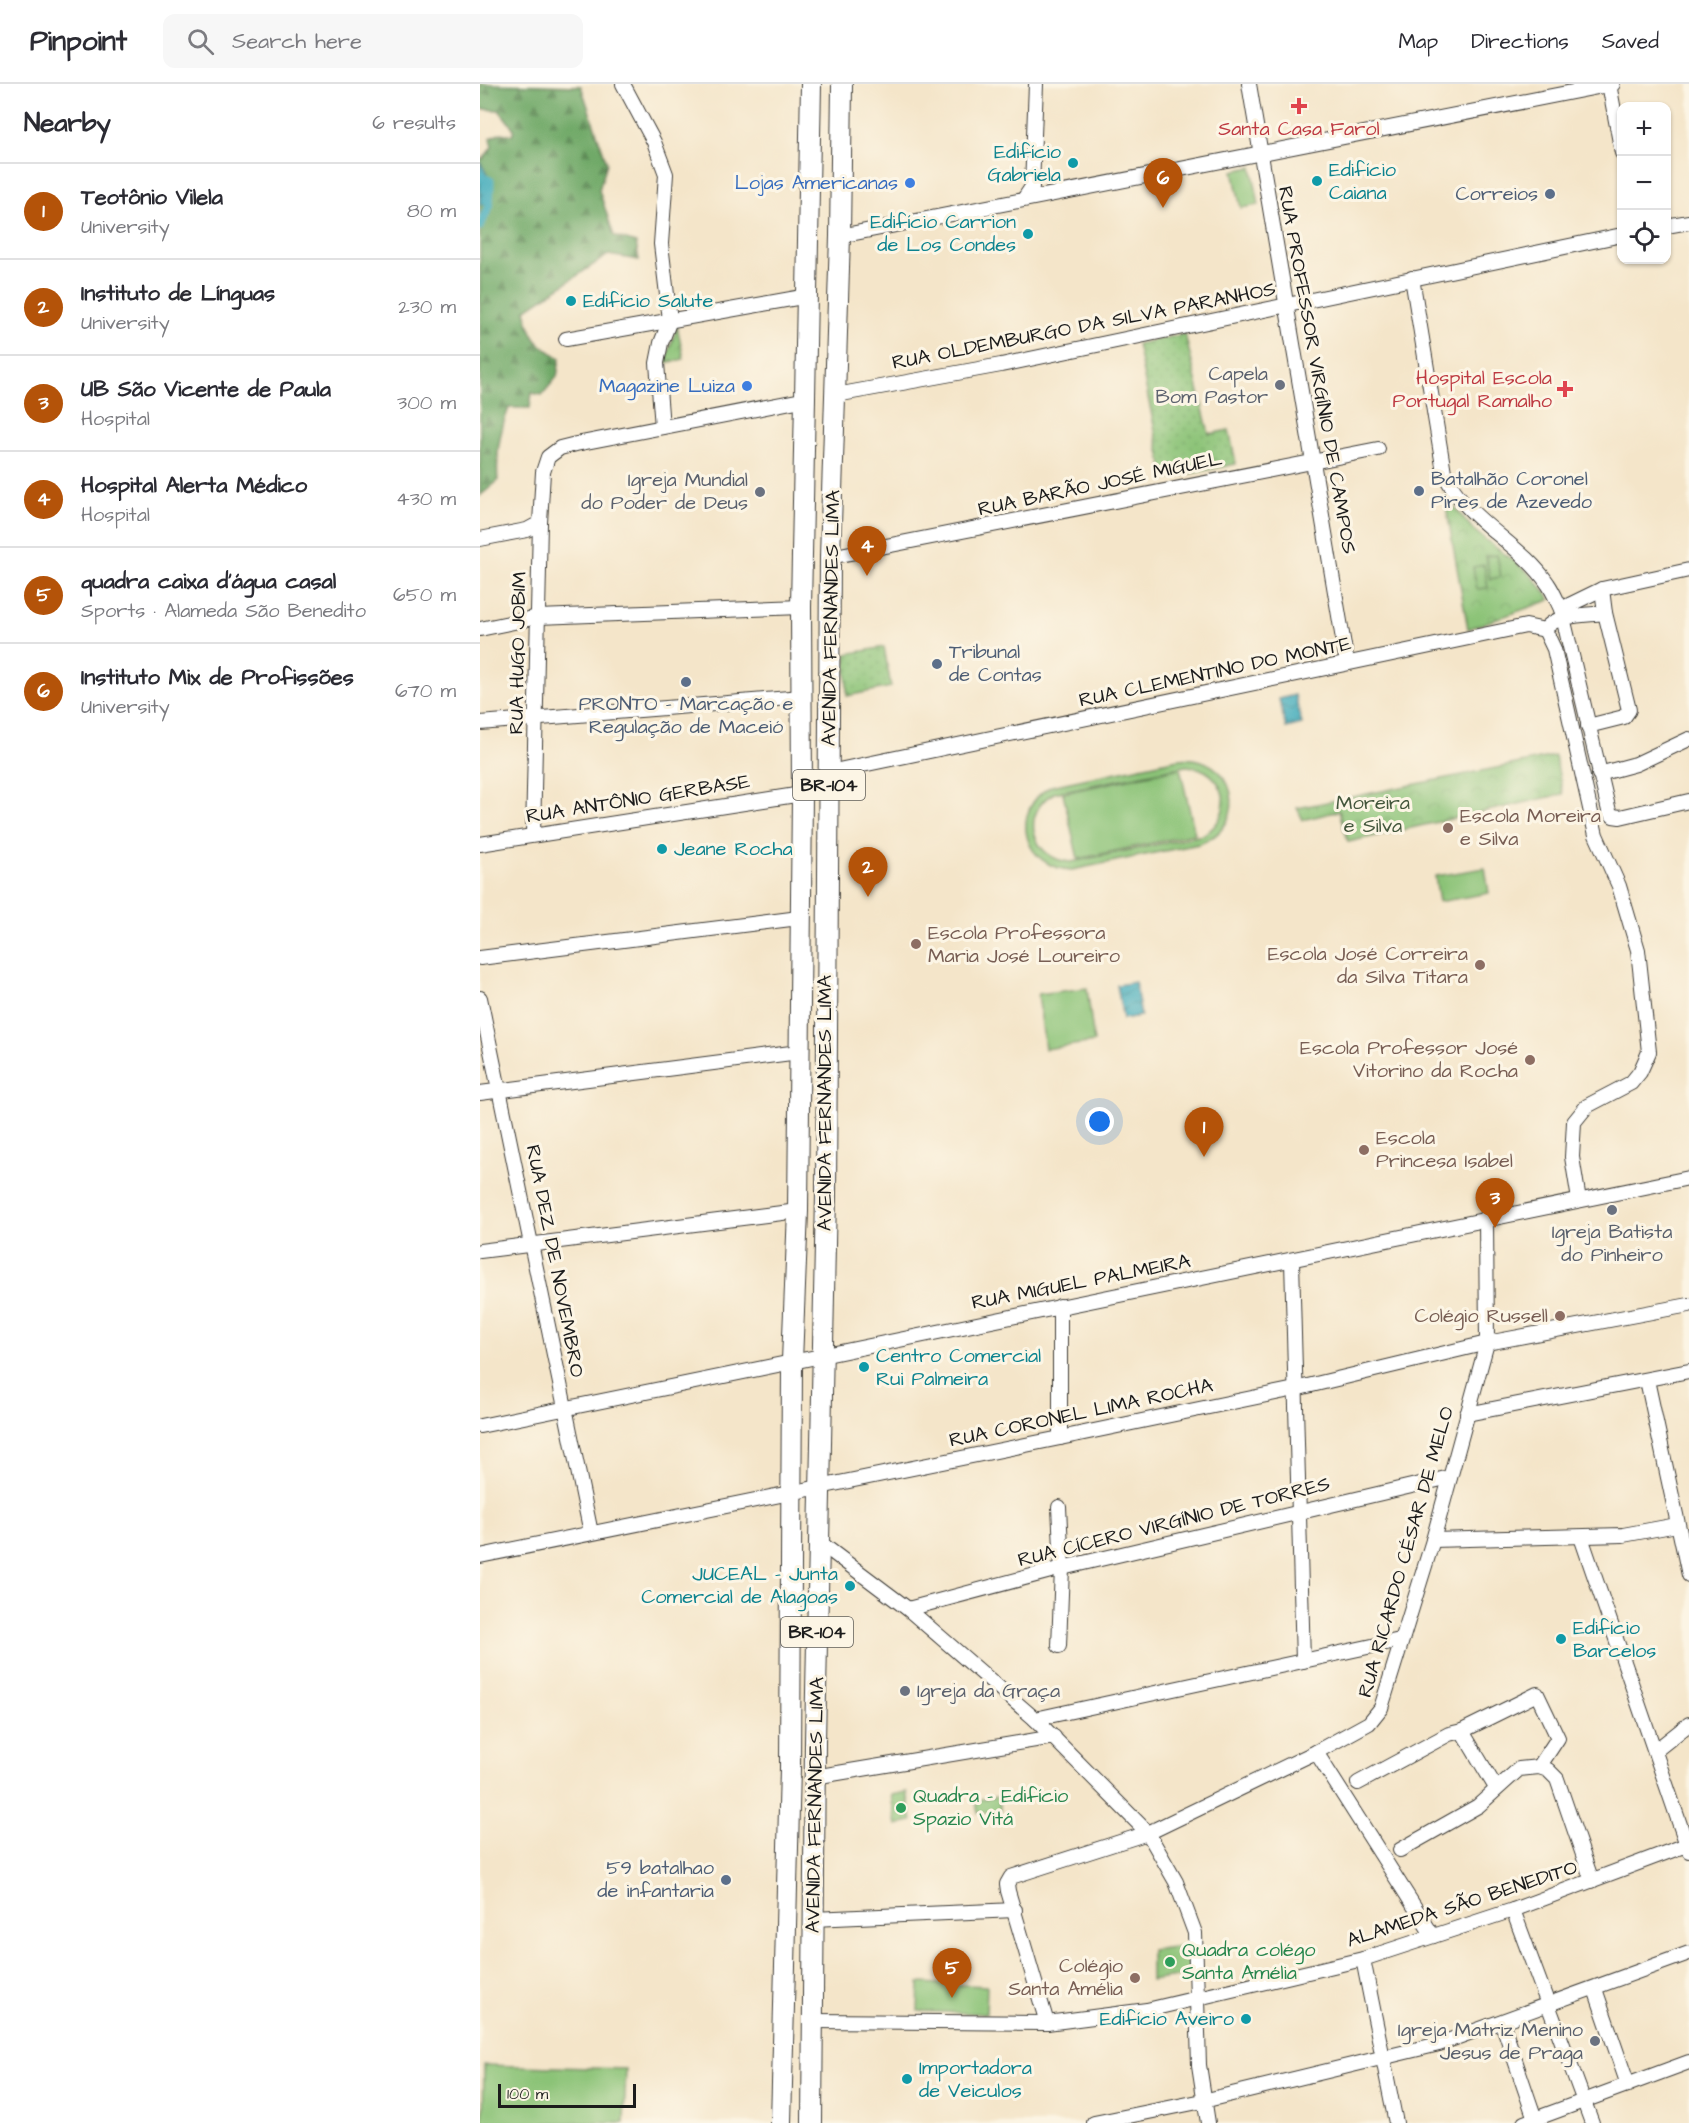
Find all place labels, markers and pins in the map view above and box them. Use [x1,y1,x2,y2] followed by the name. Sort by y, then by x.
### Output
[1290,97,1308,115] marker: Santa Casa Farol
[1218,115,1380,143] place label: Santa Casa Farol
[988,138,1061,189] place label: Edifício Gabriela
[1066,156,1080,170] marker: Edifício Gabriela
[1329,156,1396,207] place label: Edifício Caiana
[1144,158,1182,208] pin: 6
[735,169,898,197] place label: Lojas Americanas
[1310,174,1324,188] marker: Edifício Caiana
[903,176,917,190] marker: Lojas Americanas
[1455,180,1538,208] place label: Correios
[1543,187,1557,201] marker: Correios
[870,208,1016,259] place label: Edifício Carrion de Los Condes
[1021,227,1035,241] marker: Edifício Carrion de Los Condes
[583,287,713,315] place label: Edifício Salute
[564,294,578,308] marker: Edifício Salute
[1156,360,1268,411] place label: Capela Bom Pastor
[1393,364,1552,416] place label: Hospital Escola Portugal Ramalho
[599,372,735,401] place label: Magazine Luiza
[1273,378,1287,392] marker: Capela Bom Pastor
[740,379,754,393] marker: Magazine Luiza
[1556,380,1574,398] marker: Hospital Escola Portugal Ramalho
[1431,465,1592,516] place label: Batalhão Coronel Pires de Azevedo
[581,466,748,517] place label: Igreja Mundial do Poder de Deus
[1412,484,1426,498] marker: Batalhão Coronel Pires de Azevedo
[753,485,767,499] marker: Igreja Mundial do Poder de Deus
[848,526,886,576] pin: 4
[949,638,1042,689] place label: Tribunal de Contas
[930,657,944,671] marker: Tribunal de Contas
[679,675,693,689] marker: PRONTO - Marcação e Regulação de Maceió
[579,690,793,742] place label: PRONTO - Marcação e Regulação de Maceió
[1460,802,1601,853] place label: Escola Moreira e Silva
[1441,821,1455,835] marker: Escola Moreira e Silva
[674,835,793,863] place label: Jeane Rocha
[655,842,669,856] marker: Jeane Rocha
[848,848,888,897] pin: 2
[928,919,1120,970] place label: Escola Professora Maria José Loureiro
[909,937,923,951] marker: Escola Professora Maria José Loureiro
[1268,940,1468,991] place label: Escola José Correira da Silva Titara
[1473,958,1487,972] marker: Escola José Correira da Silva Titara
[1300,1034,1518,1085] place label: Escola Professor José Vitorino da Rocha
[1523,1053,1537,1067] marker: Escola Professor José Vitorino da Rocha
[1184,1108,1224,1157] pin: 1
[1376,1124,1513,1175] place label: Escola Princesa Isabel
[1357,1143,1371,1157] marker: Escola Princesa Isabel
[1476,1178,1514,1228] pin: 3
[1605,1203,1619,1217] marker: Igreja Batista do Pinheiro
[1552,1218,1672,1269] place label: Igreja Batista do Pinheiro
[1414,1302,1548,1331] place label: Colégio Russell
[1553,1309,1567,1323] marker: Colégio Russell
[876,1342,1041,1393] place label: Centro Comercial Rui Palmeira
[857,1360,871,1374] marker: Centro Comercial Rui Palmeira
[641,1560,838,1612] place label: JUCEAL - Junta Comercial de Alagoas
[843,1579,857,1593] marker: JUCEAL - Junta Comercial de Alagoas
[1573,1614,1656,1665] place label: Edifício Barcelos
[1554,1632,1568,1646] marker: Edifício Barcelos
[917,1677,1060,1706] place label: Igreja da Graça
[898,1684,912,1698] marker: Igreja da Graça
[913,1782,1068,1833] place label: Quadra - Edifício Spazio Vitá
[894,1801,908,1815] marker: Quadra - Edifício Spazio Vitá
[597,1854,714,1905] place label: 59 batalhao de infantaria
[719,1873,733,1887] marker: 59 batalhao de infantaria
[1182,1936,1316,1987] place label: Quadra colégo Santa Amélia
[932,1948,972,1998] pin: 5
[1008,1952,1123,2003] place label: Colégio Santa Amélia
[1163,1955,1177,1969] marker: Quadra colégo Santa Amélia
[1128,1971,1142,1985] marker: Colégio Santa Amélia
[1100,2005,1234,2033] place label: Edifício Aveiro
[1239,2012,1253,2026] marker: Edifício Aveiro
[1398,2016,1583,2068] place label: Igreja Matriz Menino Jesus de Praga
[1588,2034,1602,2048] marker: Igreja Matriz Menino Jesus de Praga
[919,2054,1032,2105] place label: Importadora de Veiculos
[900,2072,914,2086] marker: Importadora de Veiculos

